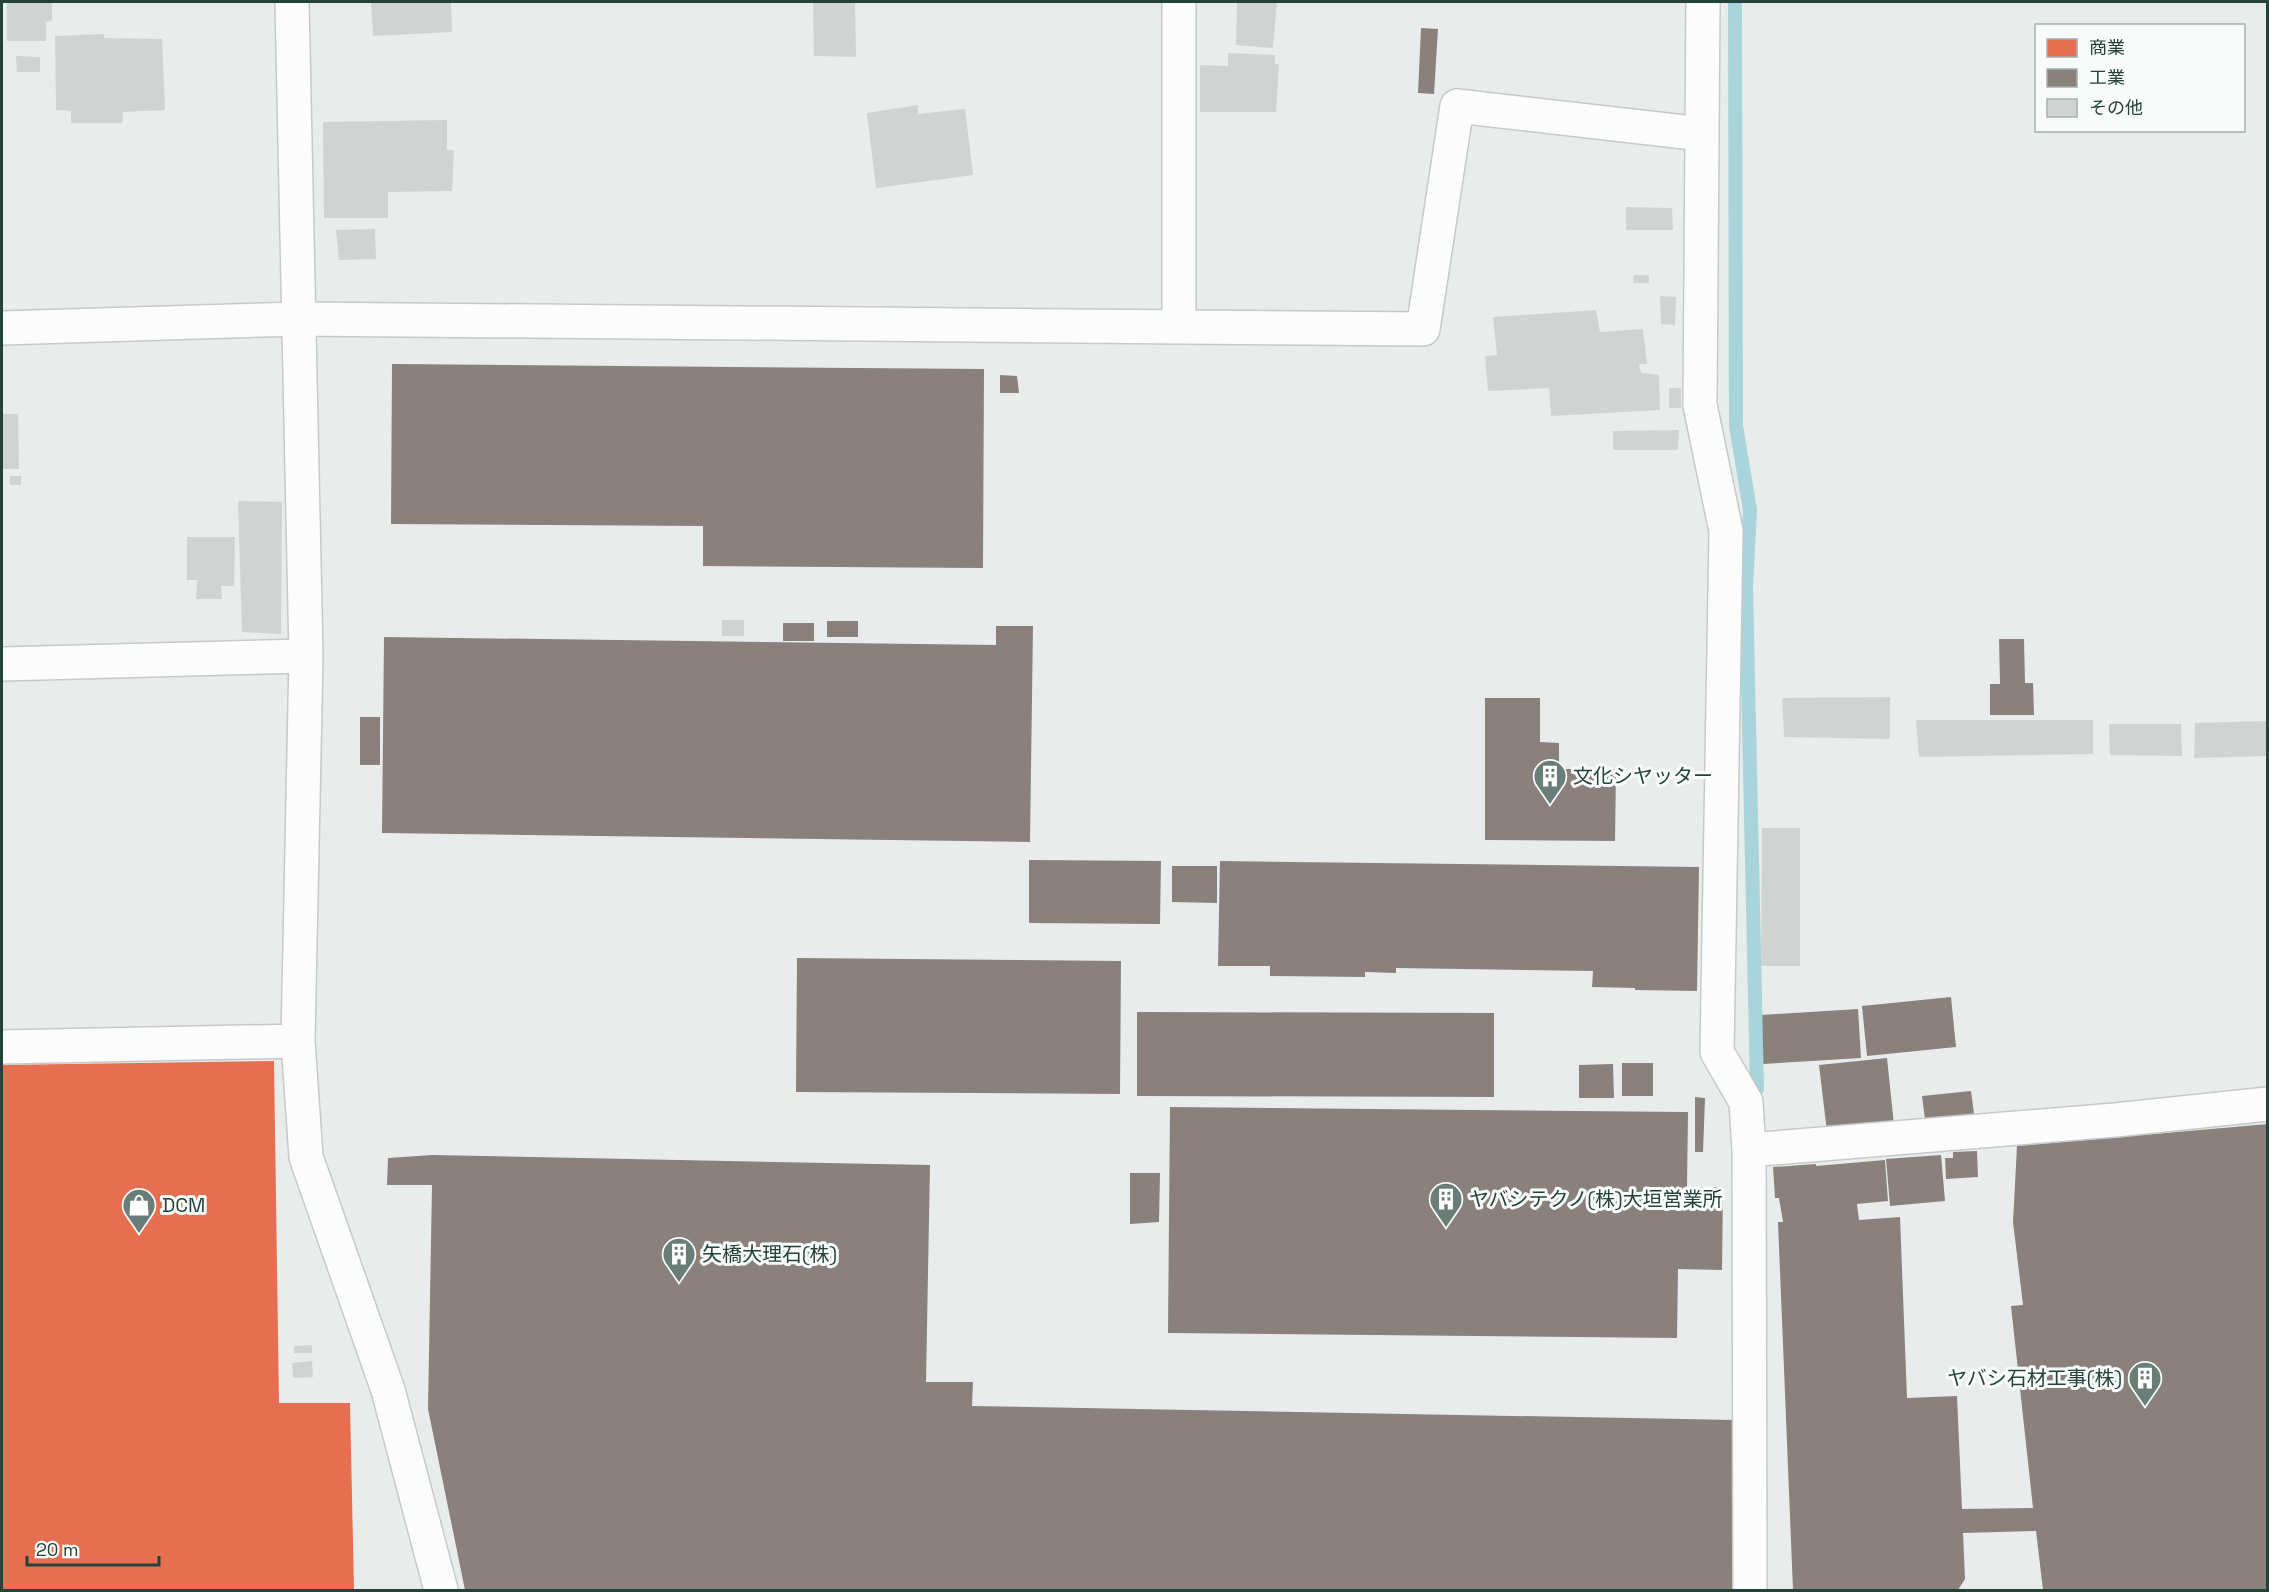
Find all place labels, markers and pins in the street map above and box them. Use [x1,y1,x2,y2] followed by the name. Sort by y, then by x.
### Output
[1532,758,1568,805] building icon: 文化シヤッター
[1573,763,1713,789] place label: 文化シヤッター
[1428,1181,1464,1228] building icon: ヤバシテクノ(株)大垣営業所
[1469,1186,1723,1212] place label: ヤバシテクノ(株)大垣営業所
[121,1187,157,1234] shop icon: DCM
[162,1192,205,1218] place label: DCM
[661,1236,697,1283] building icon: 矢橋大理石(株)
[702,1241,837,1267] place label: 矢橋大理石(株)
[2127,1360,2163,1407] building icon: ヤバシ石材工事(株)
[1947,1365,2122,1391] place label: ヤバシ石材工事(株)

